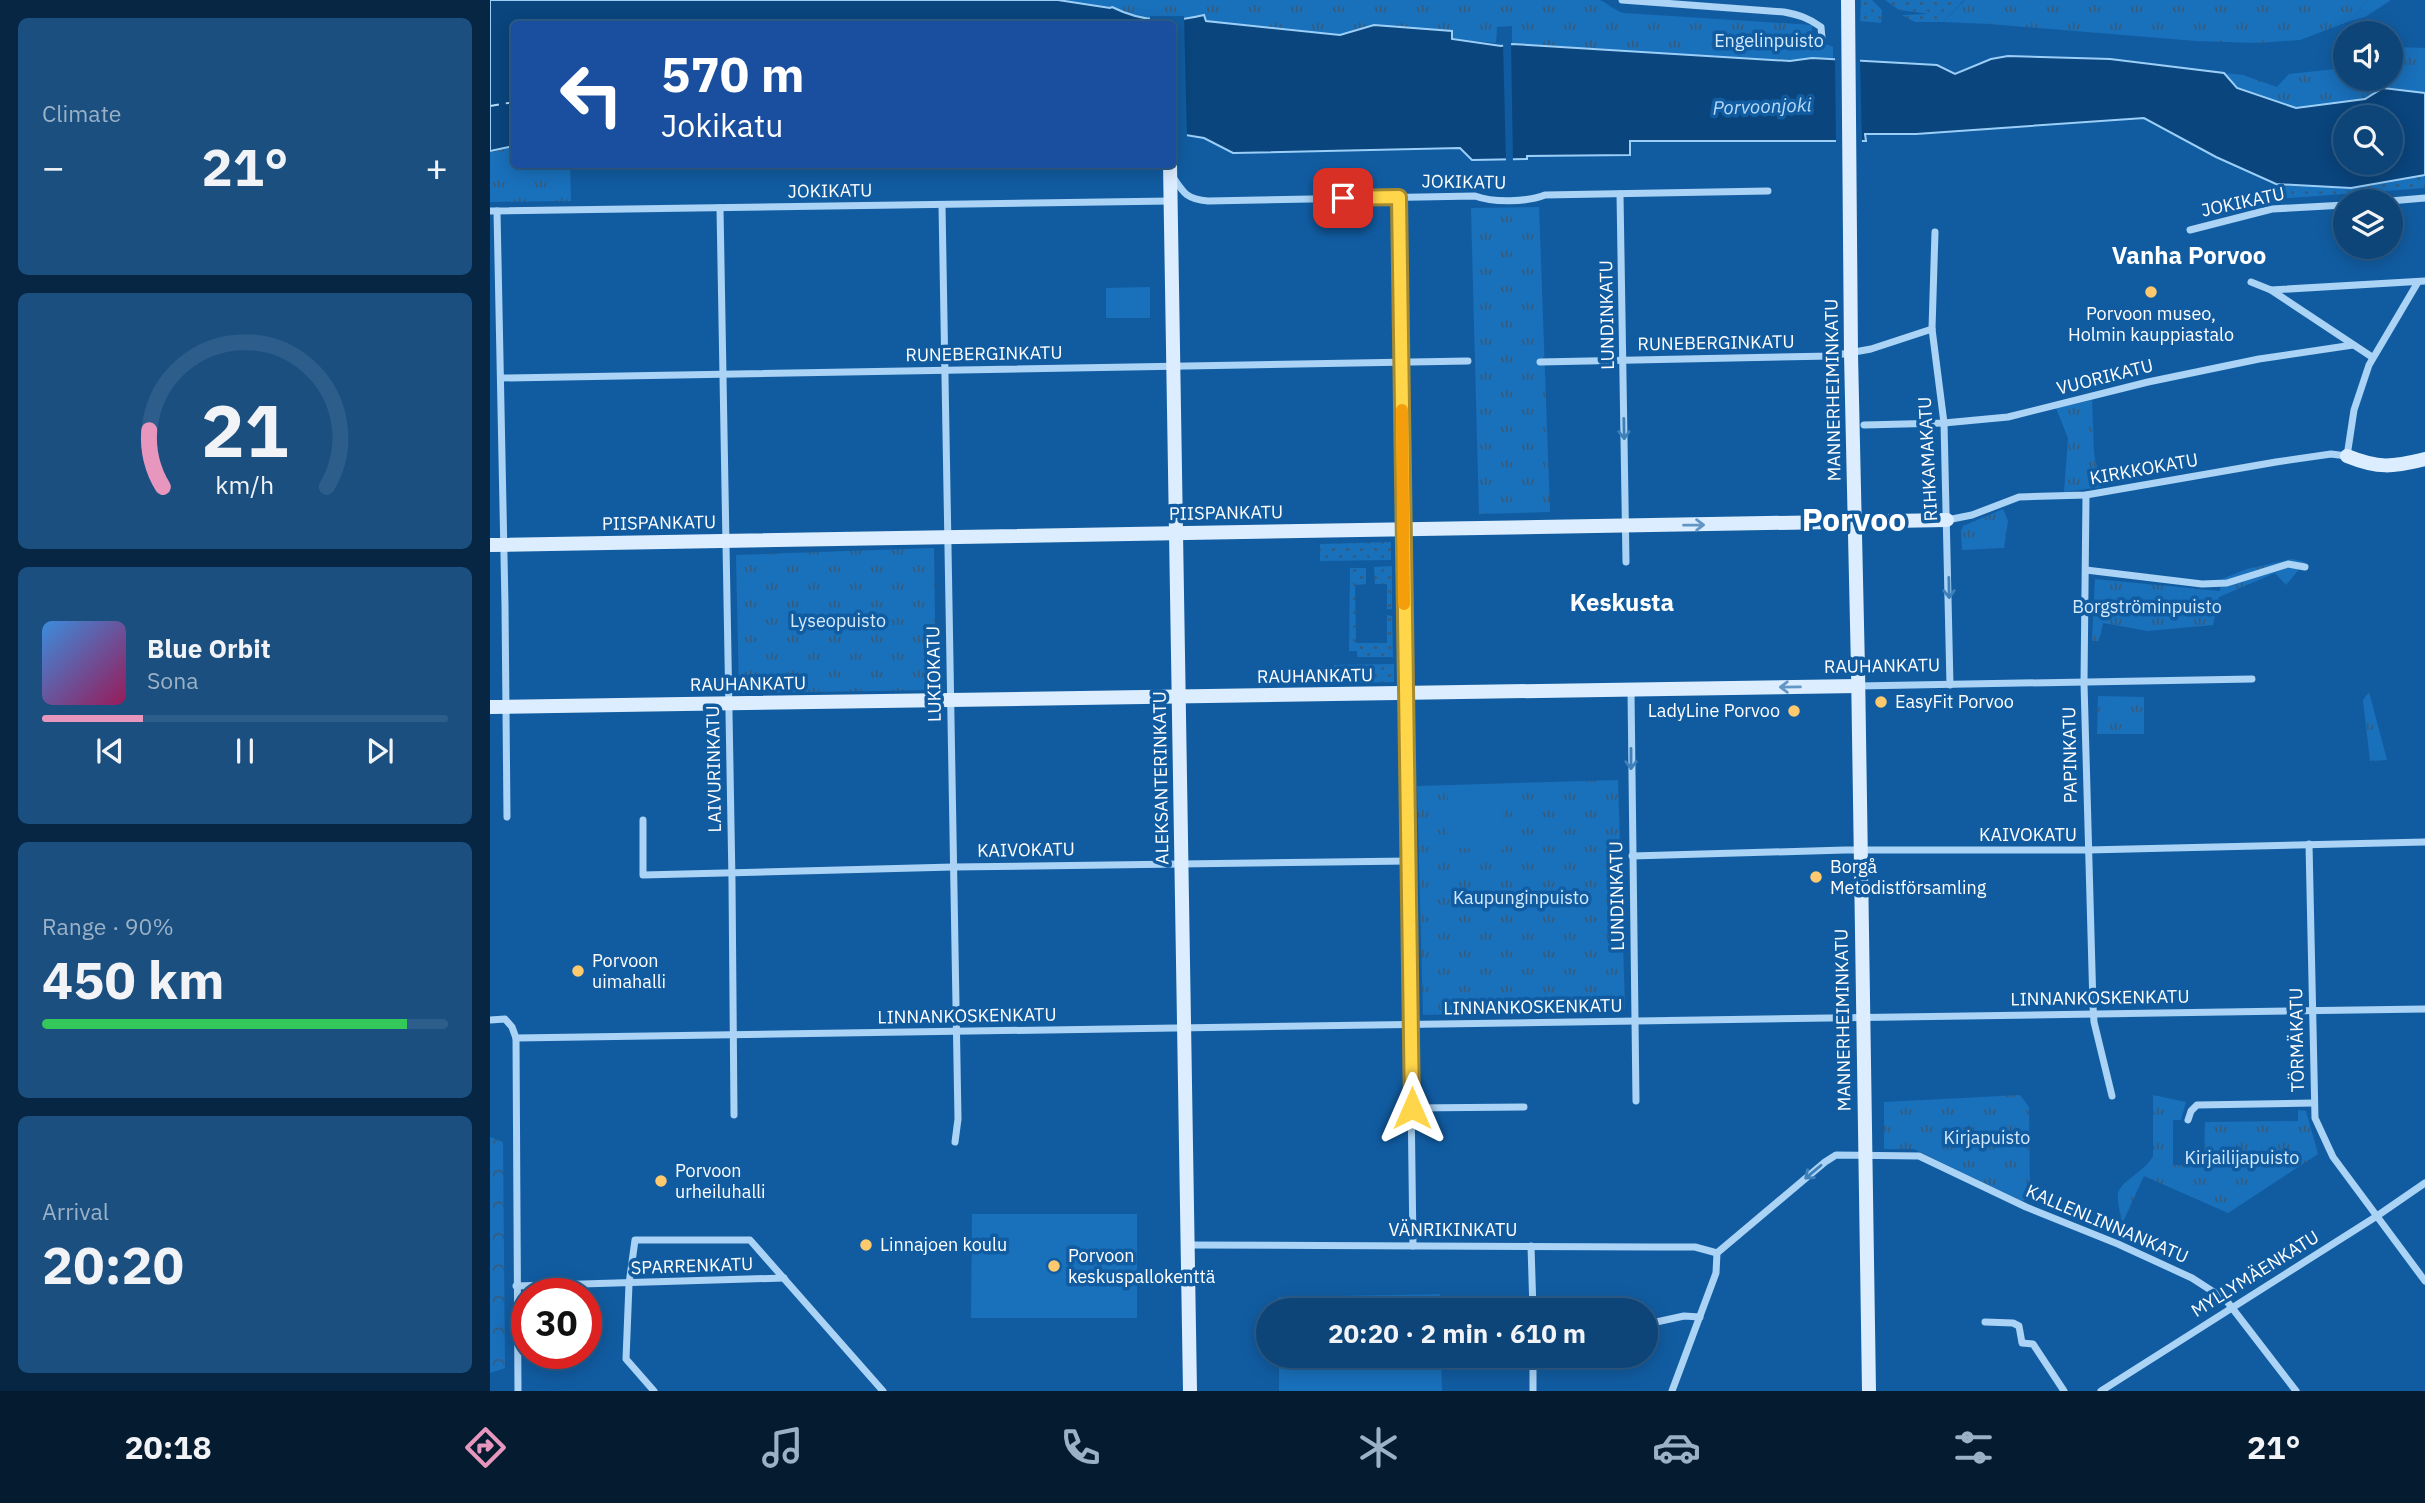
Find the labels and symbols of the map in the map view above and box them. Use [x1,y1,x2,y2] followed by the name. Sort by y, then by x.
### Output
[1714,29,1824,52] park label: Engelinpuisto
[1712,92,1813,120] water label: Porvoonjoki
[1313,168,1373,228] pin
[1421,169,1507,194] street label: JOKIKATU
[787,178,873,203] street label: JOKIKATU
[2199,181,2287,222] street label: JOKIKATU
[2112,239,2266,271] district label: Vanha Porvoo
[1594,260,1619,370] street label: LUNDINKATU
[2143,284,2159,300] marker: Porvoon museo, Holmin kauppiastalo
[1819,298,1846,482] street label: MANNERHEIMINKATU
[2068,302,2234,346] place label: Porvoon museo, Holmin kauppiastalo
[1637,330,1795,355] street label: RUNEBERGINKATU
[905,341,1063,366] street label: RUNEBERGINKATU
[2054,353,2156,400] street label: VUORIKATU
[1913,396,1942,522] street label: RIHKAMAKATU
[1617,418,1631,441] one-way arrow
[2088,448,2200,489] street label: KIRKKOKATU
[1802,498,1906,540] district label: Porvoo
[1169,500,1283,525] street label: PIISPANKATU
[602,510,716,535] street label: PIISPANKATU
[1682,518,1705,532] one-way arrow
[1942,576,1956,599] one-way arrow
[1570,586,1674,618] district label: Keskusta
[2072,595,2222,618] park label: Borgströminpuisto
[790,609,886,632] park label: Lyseopuisto
[921,626,946,722] street label: LUKIOKATU
[1824,653,1940,678] street label: RAUHANKATU
[1257,663,1373,688] street label: RAUHANKATU
[690,671,806,696] street label: RAUHANKATU
[1779,680,1802,694] one-way arrow
[1895,690,2014,713] place label: EasyFit Porvoo
[1147,691,1174,865] street label: ALEKSANTERINKATU
[1873,694,1889,710] marker: EasyFit Porvoo
[1648,699,1780,722] place label: LadyLine Porvoo
[1786,703,1802,719] marker: LadyLine Porvoo
[701,705,726,833] street label: LAIVURINKATU
[2057,706,2082,804] street label: PAPINKATU
[1624,747,1638,770] one-way arrow
[1979,823,2077,846] street label: KAIVOKATU
[977,837,1075,862] street label: KAIVOKATU
[1604,841,1629,951] street label: LUNDINKATU
[1830,855,1987,899] place label: Borgå Metodistförsamling
[1808,869,1824,885] marker: Borgå Metodistförsamling
[1453,886,1589,909] park label: Kaupunginpuisto
[1829,928,1856,1112] street label: MANNERHEIMINKATU
[592,949,666,993] place label: Porvoon uimahalli
[570,963,586,979] marker: Porvoon uimahalli
[2010,984,2190,1011] street label: LINNANKOSKENKATU
[2284,987,2309,1093] street label: TÖRMÄKATU
[1443,993,1623,1020] street label: LINNANKOSKENKATU
[877,1002,1057,1029] street label: LINNANKOSKENKATU
[1375,1071,1449,1145] position arrow
[1944,1126,2030,1149] park label: Kirjapuisto
[2185,1146,2299,1169] park label: Kirjailijapuisto
[675,1159,766,1203] place label: Porvoon urheiluhalli
[1804,1164,1822,1180] one-way arrow
[653,1173,669,1189] marker: Porvoon urheiluhalli
[2022,1179,2192,1268] street label: KALLENLINNANKATU
[1389,1218,1517,1241] street label: VÄNRIKINKATU
[2187,1225,2323,1322] street label: MYLLYMÄENKATU
[880,1233,1007,1256] place label: Linnajoen koulu
[858,1237,874,1253] marker: Linnajoen koulu
[1068,1244,1216,1288] place label: Porvoon keskuspallokenttä
[630,1252,754,1279] street label: SPARRENKATU
[1046,1258,1062,1274] marker: Porvoon keskuspallokenttä
[511,1278,602,1369] speed limit sign: 30

